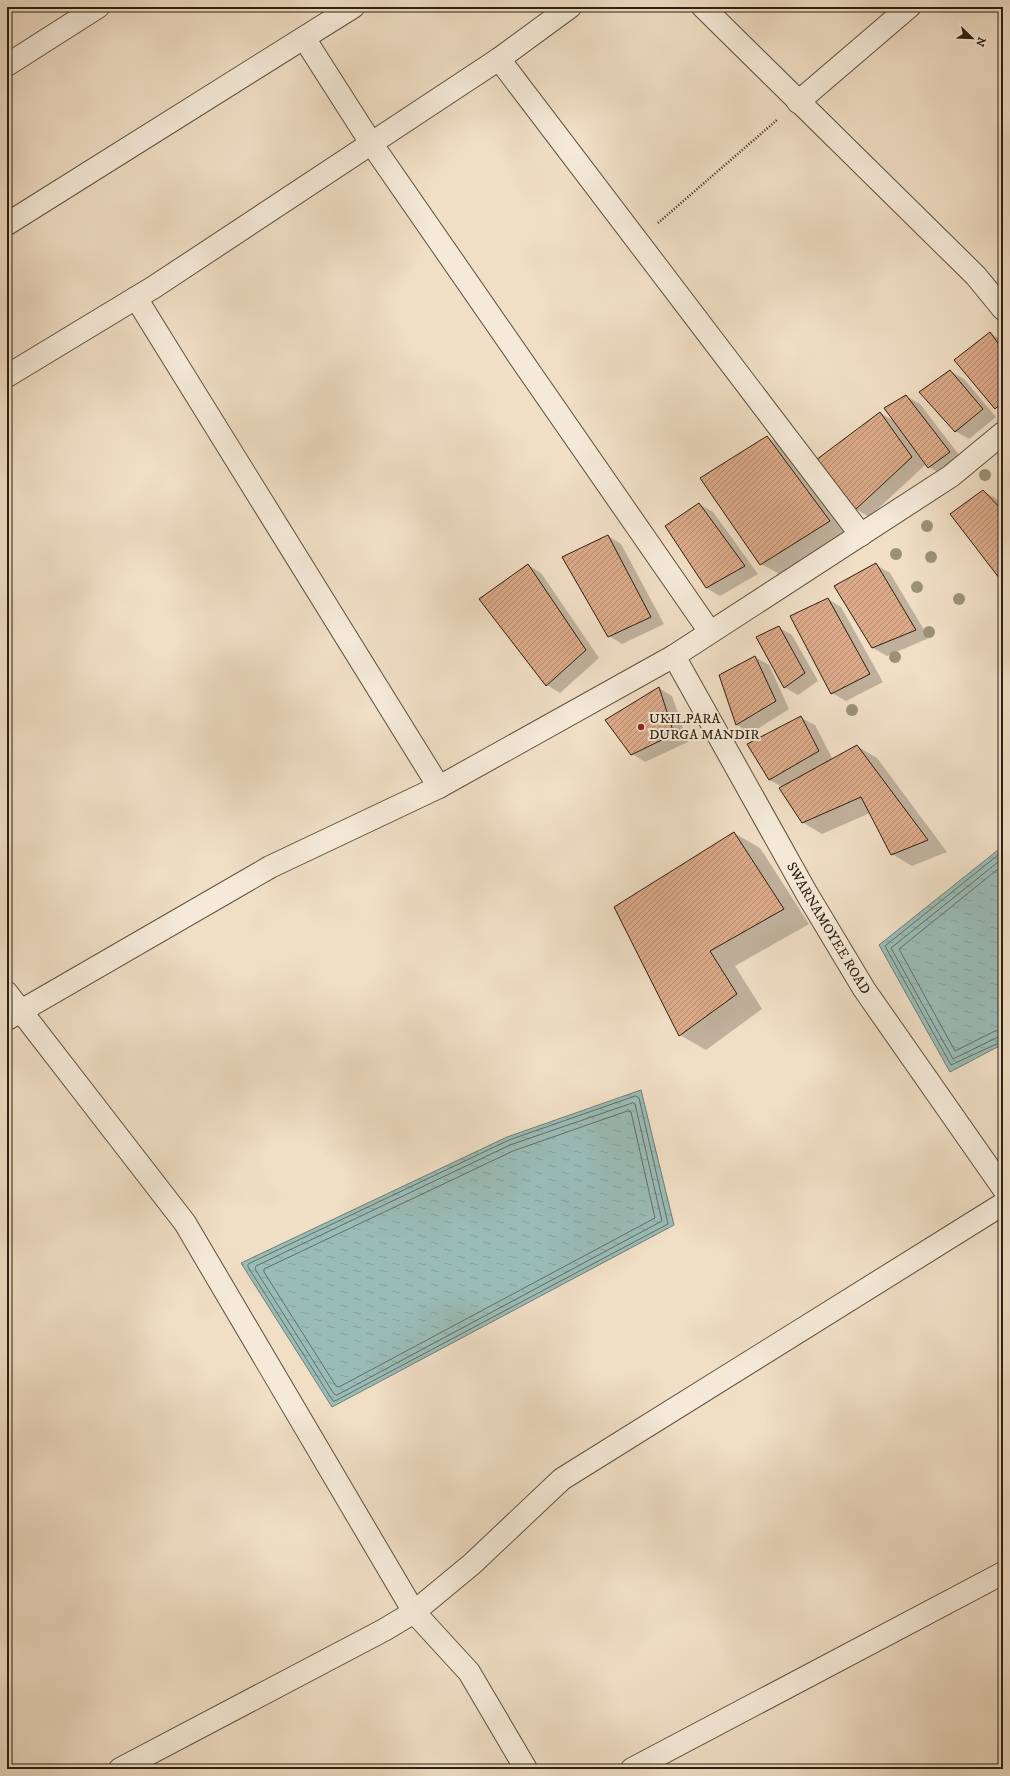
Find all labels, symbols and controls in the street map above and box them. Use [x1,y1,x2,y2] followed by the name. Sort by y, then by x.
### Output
[952,18,992,58] north arrow
[972,35,988,48] text: N
[649,710,760,744] place label: UKILPARA DURGA MANDIR
[636,722,646,732] marker: UKILPARA DURGA MANDIR
[782,859,874,998] street label: SWARNAMOYEE ROAD

